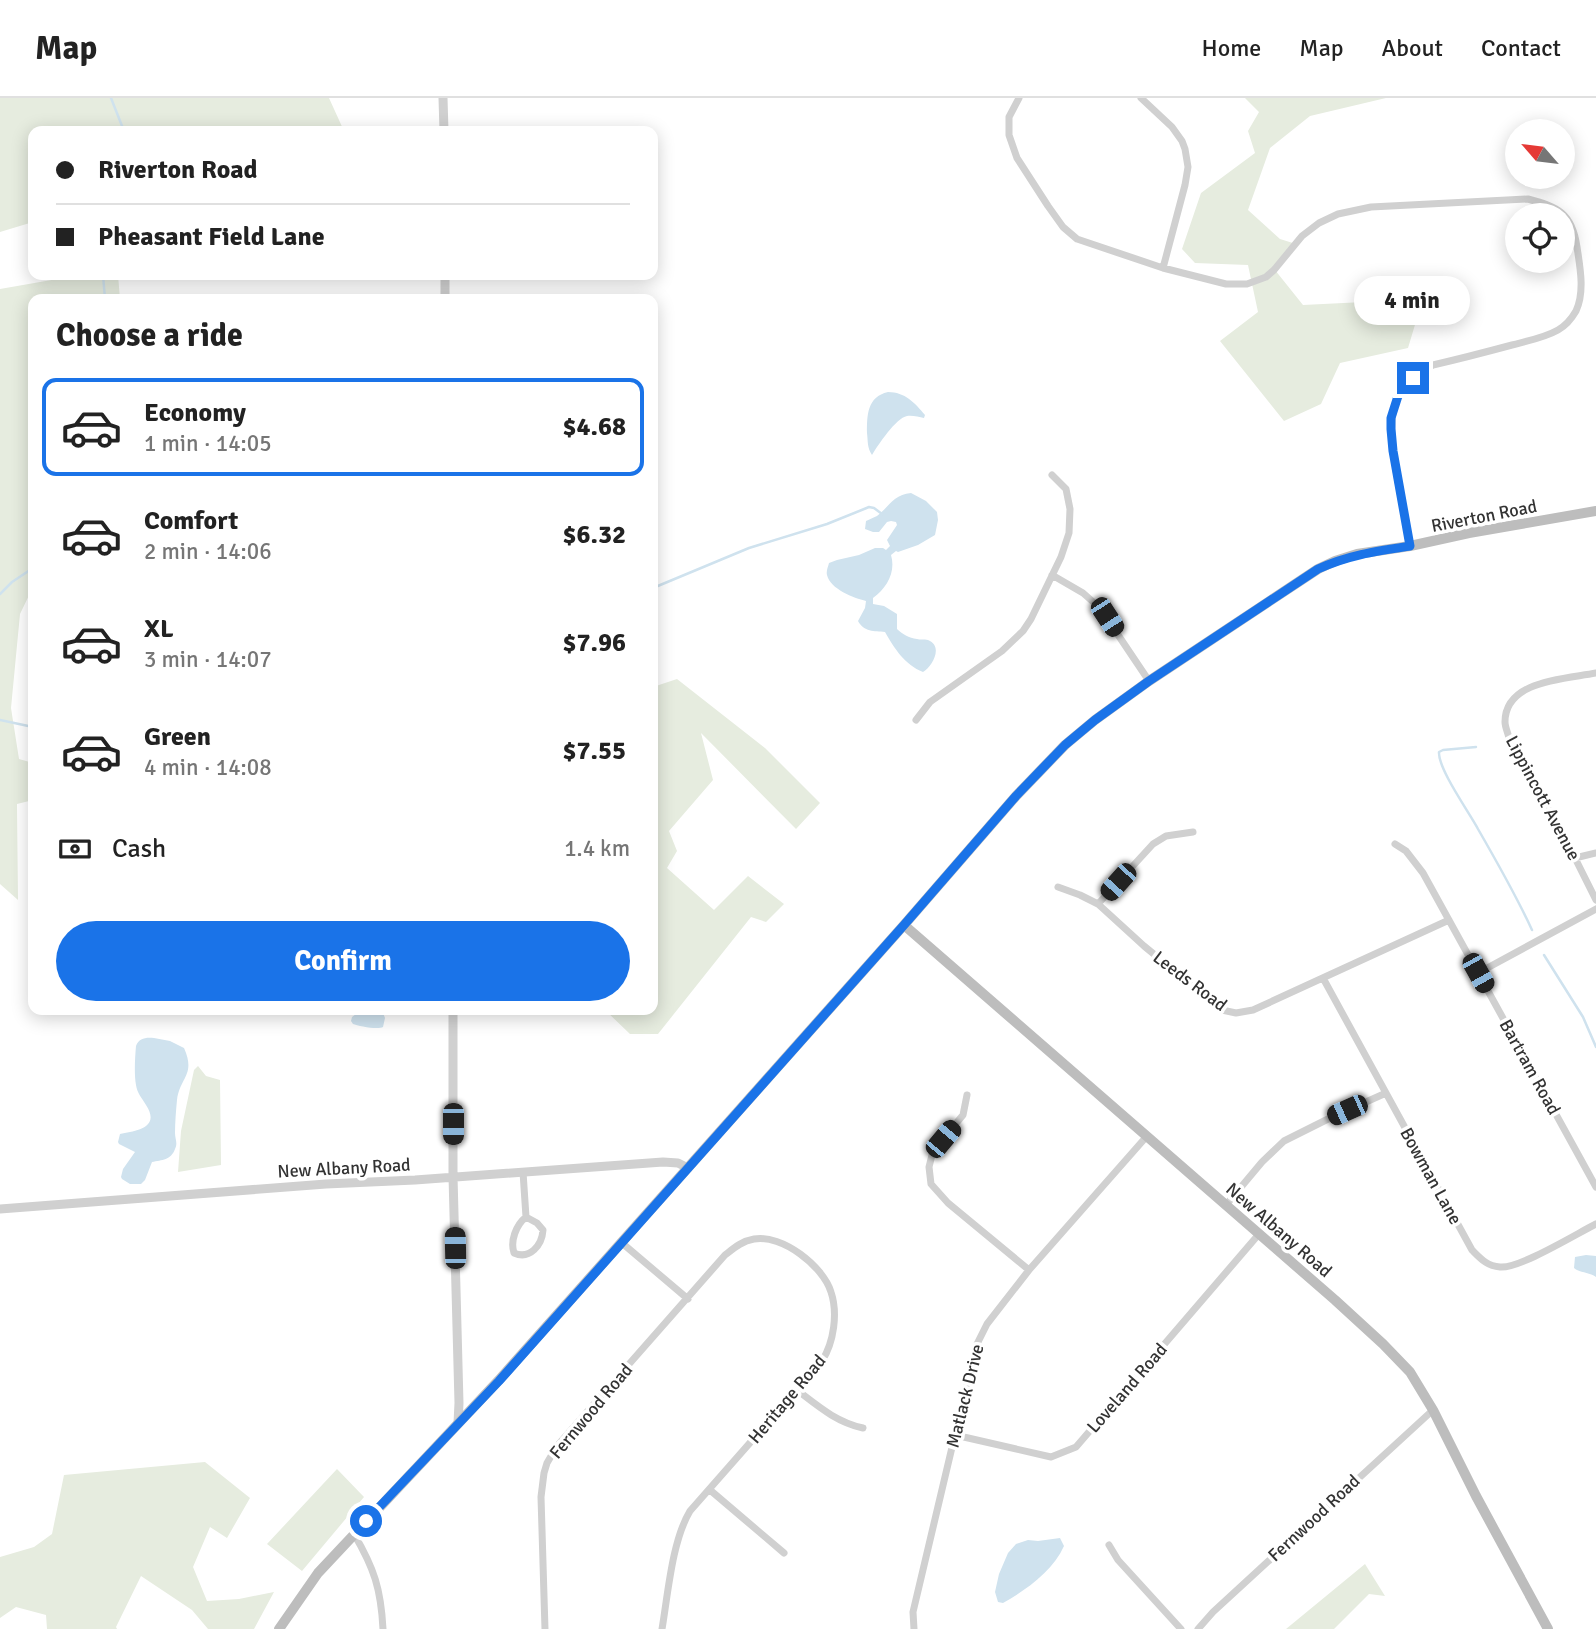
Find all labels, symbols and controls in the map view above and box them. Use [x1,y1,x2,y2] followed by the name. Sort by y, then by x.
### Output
[35,28,97,69] text: Map
[1201,33,1261,63] text: Home
[1299,33,1344,63] text: Map
[1382,33,1443,63] text: About
[1481,33,1561,63] text: Contact
[1505,119,1575,189] north arrow
[1505,119,1575,273] map controls
[98,154,257,186] text: Riverton Road
[1505,203,1575,273] button: locate
[98,221,325,253] text: Pheasant Field Lane
[1355,276,1471,326] callout: 4 min
[1384,286,1440,315] text: 4 min
[56,316,243,355] text: Choose a ride
[1397,362,1429,394] route end
[60,396,123,459] icon: car
[144,397,246,429] text: Economy
[562,411,626,443] text: $4.68
[144,429,272,458] text: 1 min · 14:05
[1429,495,1539,537] street label: Riverton Road
[60,504,123,567] icon: car
[144,505,238,537] text: Comfort
[562,519,626,551] text: $6.32
[144,537,272,566] text: 2 min · 14:06
[1087,594,1128,640] car
[60,612,123,675] icon: car
[144,613,174,645] text: XL
[562,627,626,659] text: $7.96
[144,645,272,674] text: 3 min · 14:07
[60,720,123,783] icon: car
[144,721,211,753] text: Green
[1501,732,1585,864] street label: Lippincott Avenue
[562,735,626,767] text: $7.55
[144,753,272,782] text: 4 min · 14:08
[56,830,94,868] icon: cash
[112,833,166,865] text: Cash
[564,834,630,863] text: 1.4 km
[1097,859,1140,905] car
[56,921,630,1001] button: Confirm
[1149,946,1231,1016] street label: Leeds Road
[1459,950,1498,996] car
[1495,1015,1565,1119] street label: Bartram Road
[1324,1092,1371,1128] car
[443,1103,464,1145] car
[922,1116,965,1162] car
[1395,1124,1467,1228] street label: Bowman Lane
[277,1154,411,1182] street label: New Albany Road
[1222,1178,1336,1282] street label: New Albany Road
[445,1227,466,1269] car
[1082,1339,1172,1437] street label: Loveland Road
[942,1342,988,1450] street label: Matlack Drive
[743,1350,831,1448] street label: Heritage Road
[545,1359,637,1463] street label: Fernwood Road
[1264,1470,1364,1566] street label: Fernwood Road
[350,1505,382,1537] route start

